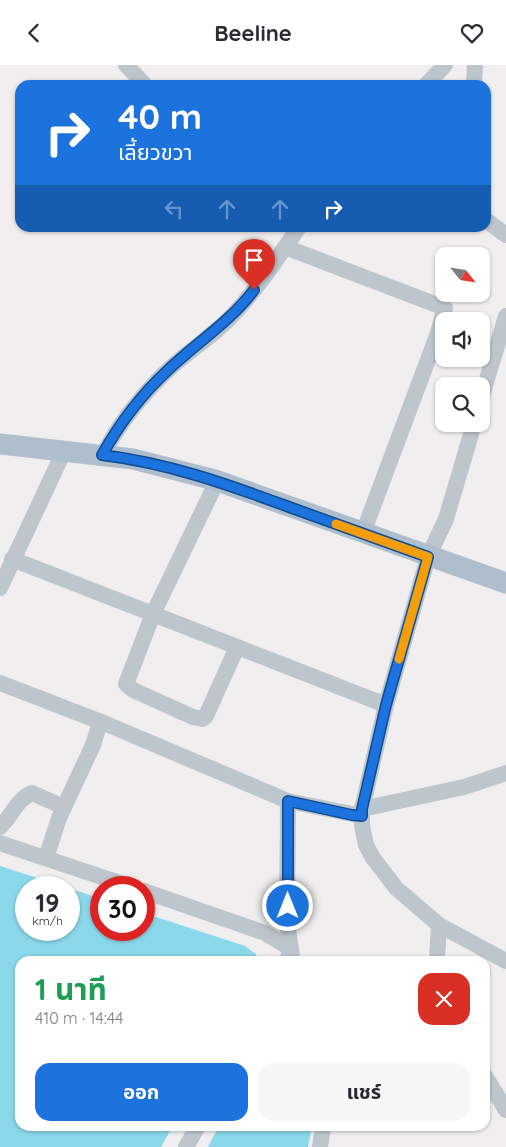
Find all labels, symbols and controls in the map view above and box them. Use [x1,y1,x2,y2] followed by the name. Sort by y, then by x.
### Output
[20,19,48,47] icon: back
[214,19,292,47] text: Beeline
[458,19,486,47] icon: heart
[118,94,202,138] text: 40 m
[35,100,100,165] icon: right
[118,138,193,166] text: เลี้ยวขวา
[160,195,188,223] icon: left
[213,195,241,223] icon: ahead
[266,195,294,223] icon: ahead
[319,195,347,223] icon: right
[233,239,275,290] pin
[240,246,268,274] icon: arrive
[435,247,490,303] north arrow
[435,247,490,432] map controls
[435,312,490,367] button: sound
[435,377,490,432] button: search
[90,876,155,941] speed limit sign: 30
[261,879,313,931] position arrow
[36,887,59,918] text: 19
[32,913,63,928] text: km/h
[35,970,107,1008] text: 1 นาที
[418,973,470,1025] button: close
[35,1008,124,1028] text: 410 m · 14:44
[35,1063,248,1121] button: ออก
[258,1063,470,1121] button: แชร์

